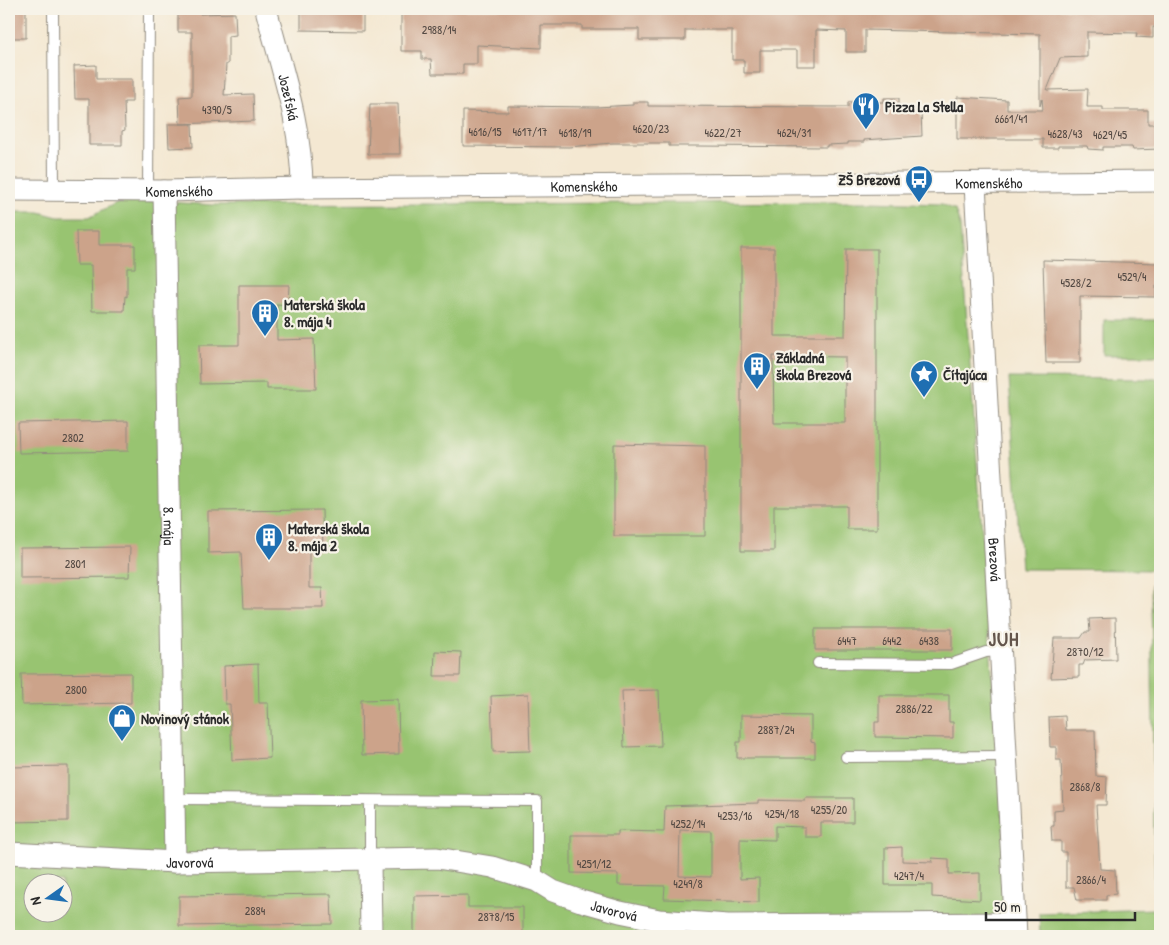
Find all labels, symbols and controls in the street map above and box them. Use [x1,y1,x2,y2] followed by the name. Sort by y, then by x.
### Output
[422,21,457,38] house number: 2988/14
[274,71,305,122] street label: Jozefská
[851,91,881,130] restaurant icon: Pizza La Stella
[885,96,963,117] place label: Pizza La Stella
[202,101,232,118] house number: 4390/5
[995,110,1027,127] house number: 6661/41
[633,120,669,137] house number: 4620/23
[469,123,501,140] house number: 4616/15
[513,123,548,140] house number: 4617/17
[559,124,592,141] house number: 4618/19
[704,124,742,141] house number: 4622/27
[777,124,811,141] house number: 4624/31
[1047,125,1083,142] house number: 4628/43
[1093,126,1127,143] house number: 4629/45
[904,164,934,203] bus stop icon: ZŠ Brezová
[838,169,900,190] place label: ZŠ Brezová
[955,172,1023,193] street label: Komenského
[550,175,618,196] street label: Komenského
[145,179,213,202] street label: Komenského
[1117,268,1147,285] house number: 4529/4
[1060,274,1092,291] house number: 4528/2
[284,294,365,332] place label: Materská škola 8. mája 4
[250,298,280,337] building icon: Materská škola 8. mája 4
[776,347,851,385] place label: Základná škola Brezová
[742,351,772,390] building icon: Základná škola Brezová
[909,359,939,398] place icon: Čítajúca
[943,364,987,385] place label: Čítajúca
[62,429,84,446] house number: 2802
[159,506,180,546] street label: 8. mája
[288,518,369,556] place label: Materská škola 8. mája 2
[254,522,284,561] building icon: Materská škola 8. mája 2
[984,537,1007,582] street label: Brezová
[65,555,85,572] house number: 2801
[989,625,1019,652] district label: JUH
[837,632,857,649] house number: 6447
[882,632,902,649] house number: 6442
[919,632,939,649] house number: 6438
[1066,643,1104,660] house number: 2870/12
[65,681,87,698] house number: 2800
[895,700,933,717] house number: 2886/22
[107,703,137,742] shop icon: Novinový stánok
[141,708,230,730] place label: Novinový stánok
[757,721,795,738] house number: 2887/24
[1069,778,1101,795] house number: 2868/8
[811,801,847,818] house number: 4255/20
[765,805,799,822] house number: 4254/18
[718,807,753,824] house number: 4253/16
[671,815,706,832] house number: 4252/14
[166,851,214,873] street label: Javorová
[577,855,612,872] house number: 4251/12
[894,867,925,884] house number: 4247/4
[1076,871,1106,888] house number: 2866/4
[22,872,72,922] north arrow
[673,875,703,892] house number: 4249/8
[986,890,1135,922] scale bar
[588,894,639,926] street label: Javorová
[25,895,45,907] text: N
[994,896,1021,917] text: 50 m
[245,902,266,919] house number: 2884
[478,908,514,925] house number: 2878/15

